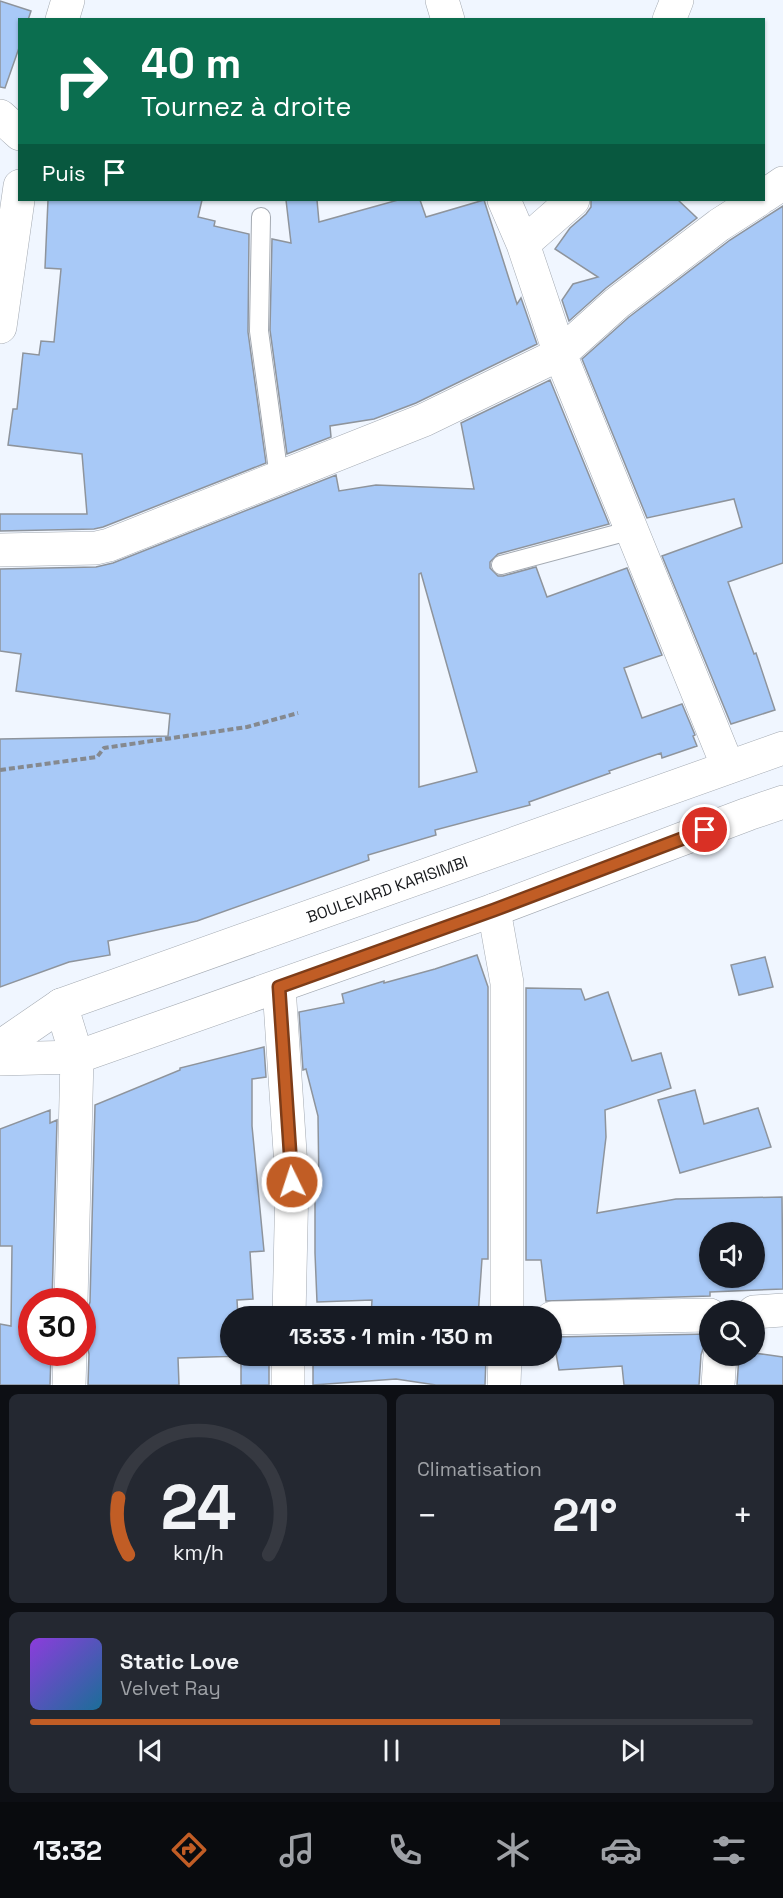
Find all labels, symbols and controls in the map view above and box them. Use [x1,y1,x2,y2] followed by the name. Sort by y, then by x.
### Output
[141,37,241,90] text: 40 m
[42,42,120,120] icon: right
[141,89,351,124] text: Tournez à droite
[98,156,131,189] icon: arrive
[42,159,86,187] text: Puis
[679,804,730,855] pin
[688,813,721,846] icon: arrive
[303,851,470,927] street label: BOULEVARD KARISIMBI
[260,1150,324,1214] position arrow
[699,1222,765,1366] map controls
[699,1222,765,1288] button: sound
[18,1288,96,1366] speed limit sign: 30
[699,1300,765,1366] button: search
[289,1322,493,1350] text: 13:33 · 1 min · 130 m
[417,1456,542,1482] text: Climatisation
[160,1468,236,1547] text: 24
[553,1487,617,1544] text: 21°
[417,1495,437,1537] text: −
[733,1495,753,1537] text: +
[172,1540,224,1567] text: km/h
[120,1647,239,1675] text: Static Love
[120,1675,221,1701] text: Velvet Ray
[134,1734,167,1767] icon: previous
[375,1734,408,1767] icon: pause
[616,1734,649,1767] icon: next
[168,1829,210,1871] icon: directions
[276,1829,318,1871] icon: music
[384,1829,426,1871] icon: phone
[492,1829,534,1871] icon: climate
[600,1829,642,1871] icon: car
[708,1829,750,1871] icon: filters
[33,1833,102,1868] text: 13:32

